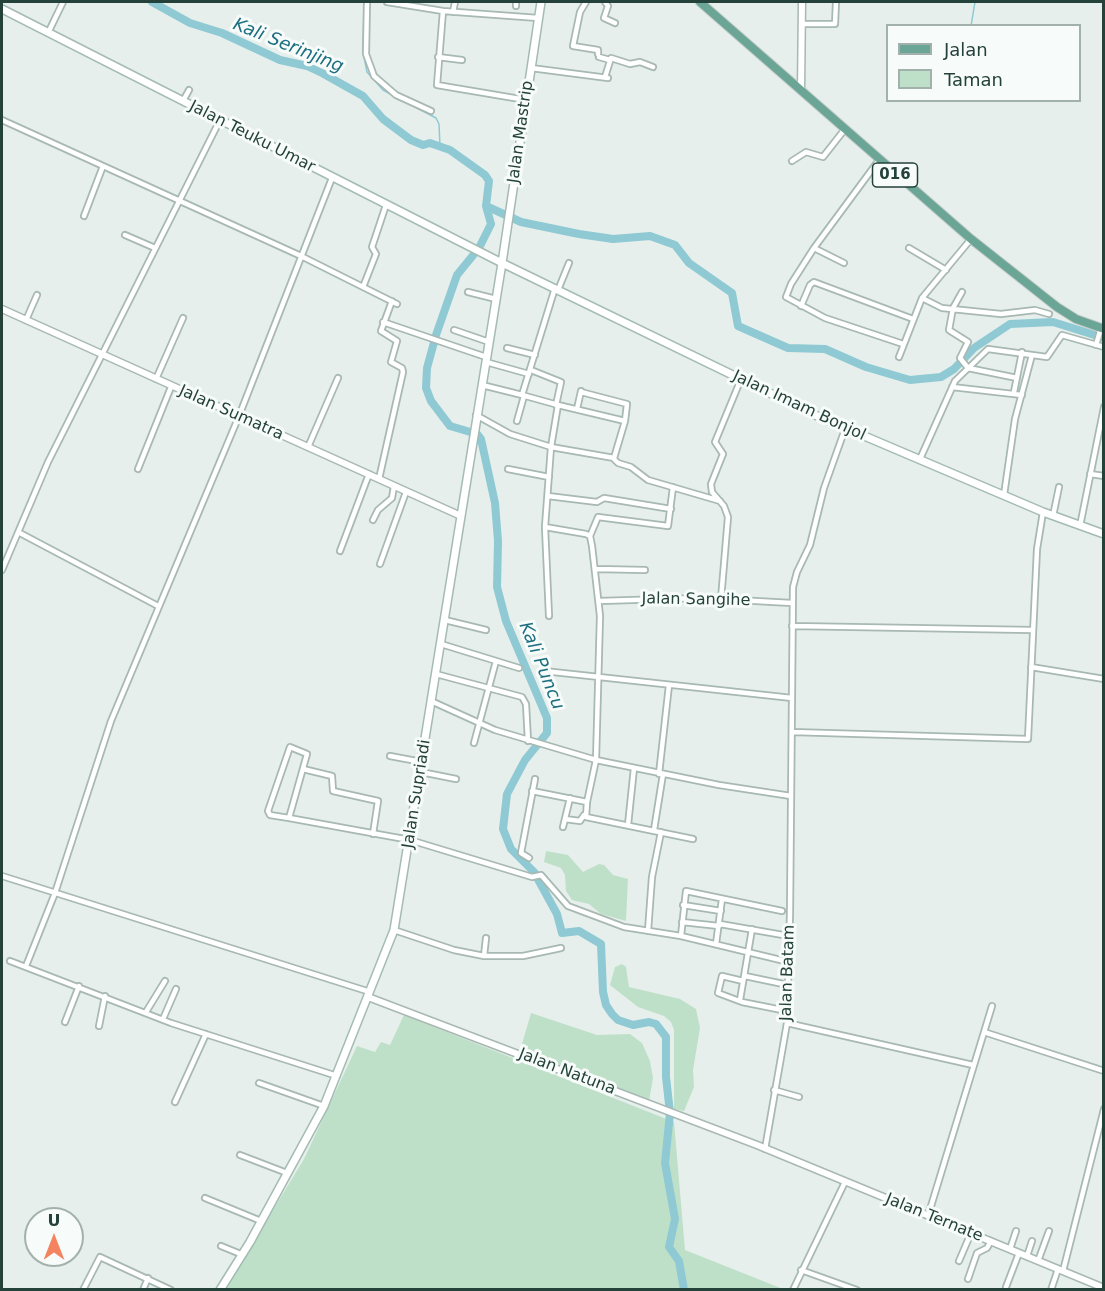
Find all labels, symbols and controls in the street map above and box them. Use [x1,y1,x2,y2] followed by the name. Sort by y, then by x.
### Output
[230,14,346,78] water label: Kali Serinjing
[886,24,1081,102] legend
[944,39,988,60] text: Jalan
[944,69,1003,90] text: Taman
[504,79,538,185] street label: Jalan Mastrip
[186,97,318,177] street label: Jalan Teuku Umar
[872,163,918,187] road number: 016
[730,367,868,445] street label: Jalan Imam Bonjol
[176,381,286,445] street label: Jalan Sumatra
[641,589,751,611] street label: Jalan Sangihe
[514,619,568,713] water label: Kali Puncu
[399,738,435,850] street label: Jalan Supriadi
[777,924,799,1022] street label: Jalan Batam
[516,1045,618,1099] street label: Jalan Natuna
[883,1190,985,1246] street label: Jalan Ternate
[24,1207,84,1267] north arrow
[48,1211,61,1230] text: U

